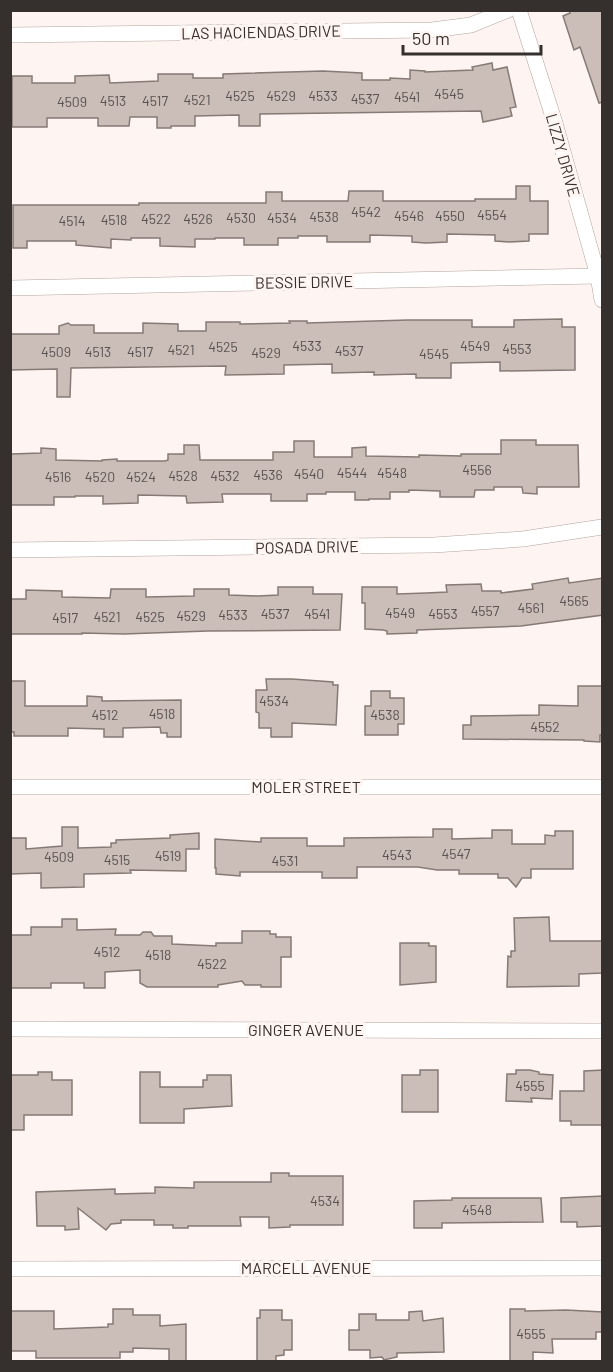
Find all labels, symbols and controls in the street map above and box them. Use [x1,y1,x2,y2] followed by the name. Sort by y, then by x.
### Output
[403,18,541,56] scale bar
[181,21,341,42] street label: LAS HACIENDAS DRIVE
[412,27,450,49] text: 50 m
[434,85,464,102] house number: 4545
[225,87,255,104] house number: 4525
[266,87,296,104] house number: 4529
[308,87,338,104] house number: 4533
[394,88,420,105] house number: 4541
[351,90,380,107] house number: 4537
[183,91,211,108] house number: 4521
[100,92,126,109] house number: 4513
[142,92,168,109] house number: 4517
[57,93,87,110] house number: 4509
[543,111,584,199] street label: LIZZY DRIVE
[351,203,381,220] house number: 4542
[477,206,507,223] house number: 4554
[394,207,424,224] house number: 4546
[435,207,465,224] house number: 4550
[309,208,339,225] house number: 4538
[226,209,256,226] house number: 4530
[267,209,297,226] house number: 4534
[141,210,171,227] house number: 4522
[183,210,213,227] house number: 4526
[101,211,127,228] house number: 4518
[58,212,86,229] house number: 4514
[255,271,353,292] street label: BESSIE DRIVE
[292,337,322,354] house number: 4533
[460,337,490,354] house number: 4549
[208,338,238,355] house number: 4525
[502,340,532,357] house number: 4553
[167,341,195,358] house number: 4521
[335,342,364,359] house number: 4537
[41,343,71,360] house number: 4509
[85,343,111,360] house number: 4513
[127,343,153,360] house number: 4517
[251,344,281,361] house number: 4529
[419,345,449,362] house number: 4545
[462,461,492,478] house number: 4556
[337,464,367,481] house number: 4544
[377,464,407,481] house number: 4548
[294,465,324,482] house number: 4540
[253,466,283,483] house number: 4536
[168,467,198,484] house number: 4528
[210,467,240,484] house number: 4532
[45,468,71,485] house number: 4516
[85,468,115,485] house number: 4520
[126,468,156,485] house number: 4524
[255,536,359,557] street label: POSADA DRIVE
[559,592,589,609] house number: 4565
[518,599,544,616] house number: 4561
[471,602,500,619] house number: 4557
[385,604,415,621] house number: 4549
[261,605,290,622] house number: 4537
[304,605,330,622] house number: 4541
[428,605,458,622] house number: 4553
[218,606,248,623] house number: 4533
[176,607,206,624] house number: 4529
[93,608,121,625] house number: 4521
[135,608,165,625] house number: 4525
[52,609,78,626] house number: 4517
[259,692,289,709] house number: 4534
[149,705,175,722] house number: 4518
[92,706,118,723] house number: 4512
[370,706,400,723] house number: 4538
[530,718,560,735] house number: 4552
[251,777,361,796] street label: MOLER STREET
[442,845,471,862] house number: 4547
[382,846,412,863] house number: 4543
[155,847,181,864] house number: 4519
[44,848,74,865] house number: 4509
[104,851,130,868] house number: 4515
[272,852,298,869] house number: 4531
[94,943,120,960] house number: 4512
[145,946,171,963] house number: 4518
[197,955,227,972] house number: 4522
[248,1020,364,1039] street label: GINGER AVENUE
[515,1077,545,1094] house number: 4555
[310,1192,340,1209] house number: 4534
[462,1201,492,1218] house number: 4548
[241,1258,371,1277] street label: MARCELL AVENUE
[516,1325,546,1342] house number: 4555

